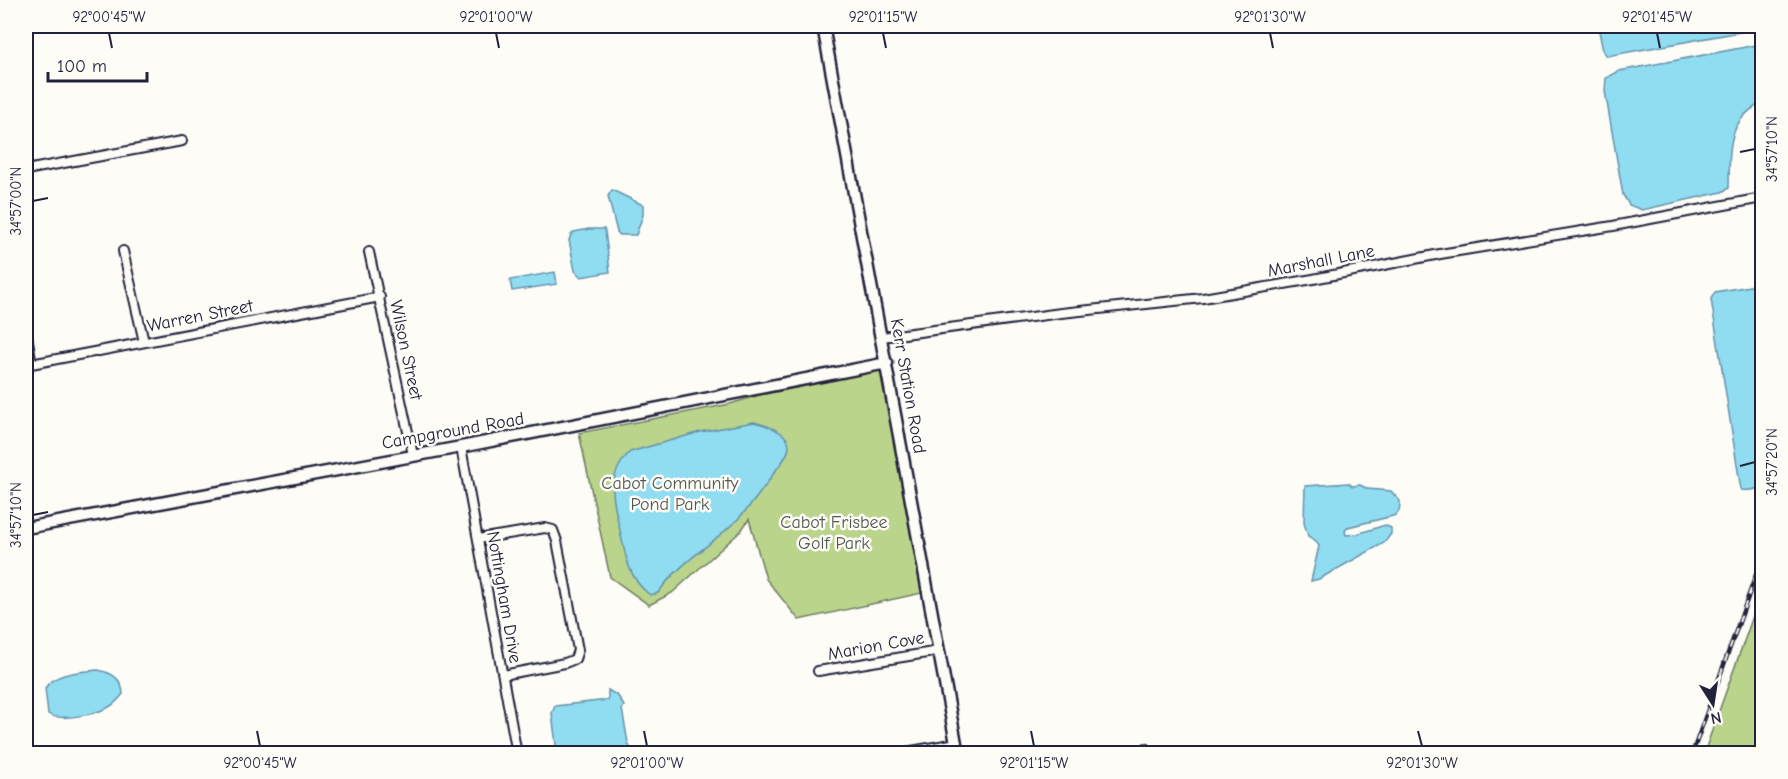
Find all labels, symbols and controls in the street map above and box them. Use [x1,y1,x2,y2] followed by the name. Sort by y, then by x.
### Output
[72,8,146,26] text: 92°00'45"W
[460,8,532,26] text: 92°01'00"W
[849,8,917,26] text: 92°01'15"W
[1234,8,1306,26] text: 92°01'30"W
[1622,8,1692,26] text: 92°01'45"W
[48,45,147,83] scale bar
[57,56,107,77] text: 100 m
[1763,116,1781,182] text: 34°57'10"N
[7,167,25,236] text: 34°57'00"N
[1266,240,1376,282] street label: Marshall Lane
[145,295,256,337] street label: Warren Street
[385,298,427,403] street label: Wilson Street
[886,317,930,455] street label: Kerr Station Road
[380,408,526,454] street label: Campground Road
[1763,428,1781,496] text: 34°57'20"N
[601,473,740,515] park label: Cabot Community Pond Park
[7,482,25,548] text: 34°57'10"N
[780,512,888,554] park label: Cabot Frisbee Golf Park
[482,529,526,665] street label: Nottingham Drive
[826,627,926,665] street label: Marion Cove
[1683,674,1743,734] north arrow
[1709,708,1723,728] text: N
[223,754,297,772] text: 92°00'45"W
[611,754,683,772] text: 92°01'00"W
[1000,754,1068,772] text: 92°01'15"W
[1386,754,1458,772] text: 92°01'30"W

